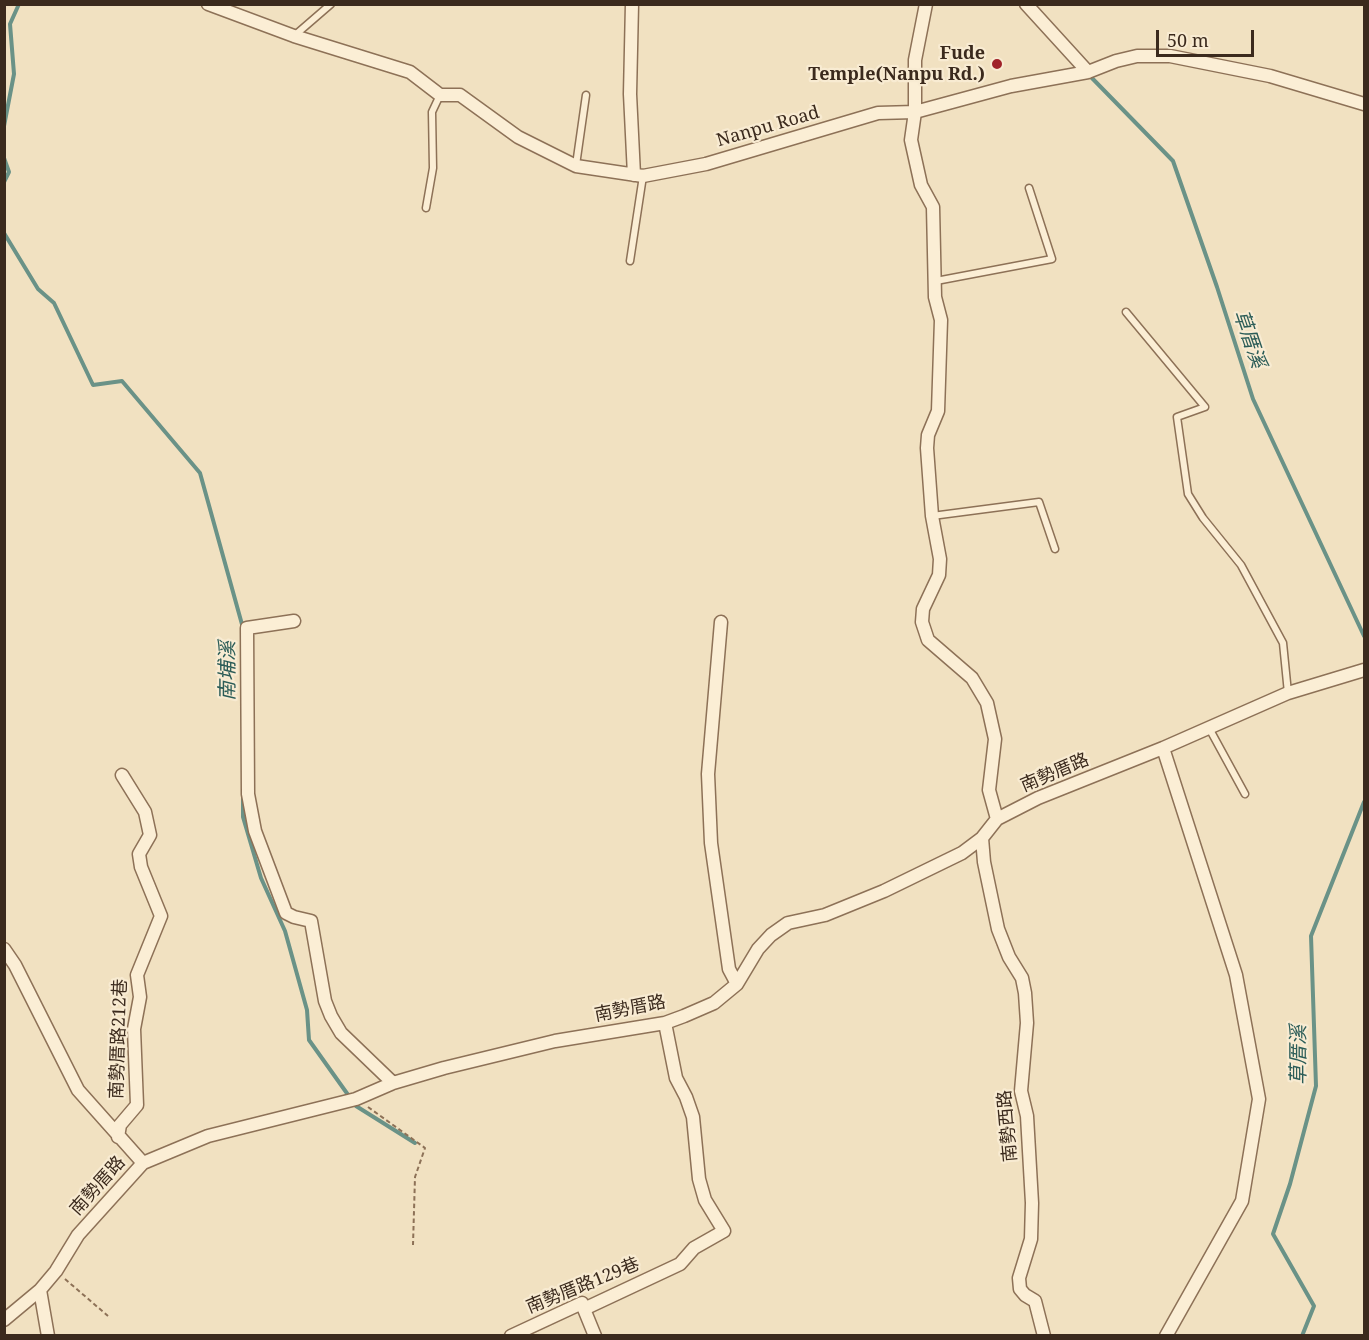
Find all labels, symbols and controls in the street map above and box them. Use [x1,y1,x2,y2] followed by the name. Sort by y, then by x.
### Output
[1159,18,1256,56] scale bar
[1167,28,1209,52] text: 50 m
[808,43,985,86] place label: Fude Temple(Nanpu Rd.)
[990,57,1004,71] marker: Fude Temple(Nanpu Rd.)
[714,102,822,152] street label: Nanpu Road
[1228,307,1270,371] water label: 草厝溪
[216,641,240,701] water label: 南埔溪
[1018,749,1092,797] street label: 南勢厝路
[106,979,132,1099] street label: 南勢厝路212巷
[593,992,667,1026] street label: 南勢厝路
[1287,1025,1311,1085] water label: 草厝溪
[994,1089,1022,1163] street label: 南勢西路
[66,1152,130,1220] street label: 南勢厝路
[523,1253,643,1319] street label: 南勢厝路129巷

